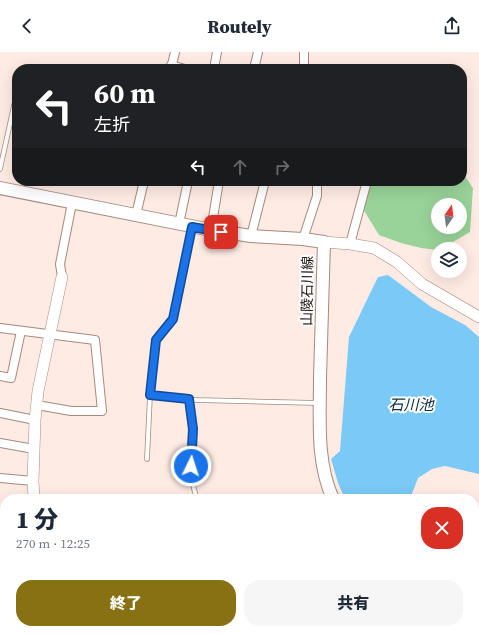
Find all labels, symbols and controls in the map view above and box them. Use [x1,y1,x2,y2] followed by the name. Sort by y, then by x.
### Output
[207,14,272,39] text: Routely
[16,15,38,37] icon: back
[441,15,463,37] icon: share
[94,74,156,112] text: 60 m
[28,80,80,132] icon: left
[94,112,130,137] text: 左折
[187,156,209,178] icon: left
[229,156,251,178] icon: ahead
[271,156,293,178] icon: right
[431,198,467,234] north arrow
[431,198,467,278] map controls
[204,215,238,249] pin
[210,221,232,243] icon: arrive
[431,242,467,278] button: layers
[296,256,318,326] street label: 山陵石川線
[388,394,435,415] water label: 石川池
[170,445,212,487] position arrow
[16,503,58,536] text: 1 分
[421,507,463,549] button: close
[16,535,90,552] text: 270 m · 12:25
[16,580,236,626] button: 終了
[244,580,463,626] button: 共有

